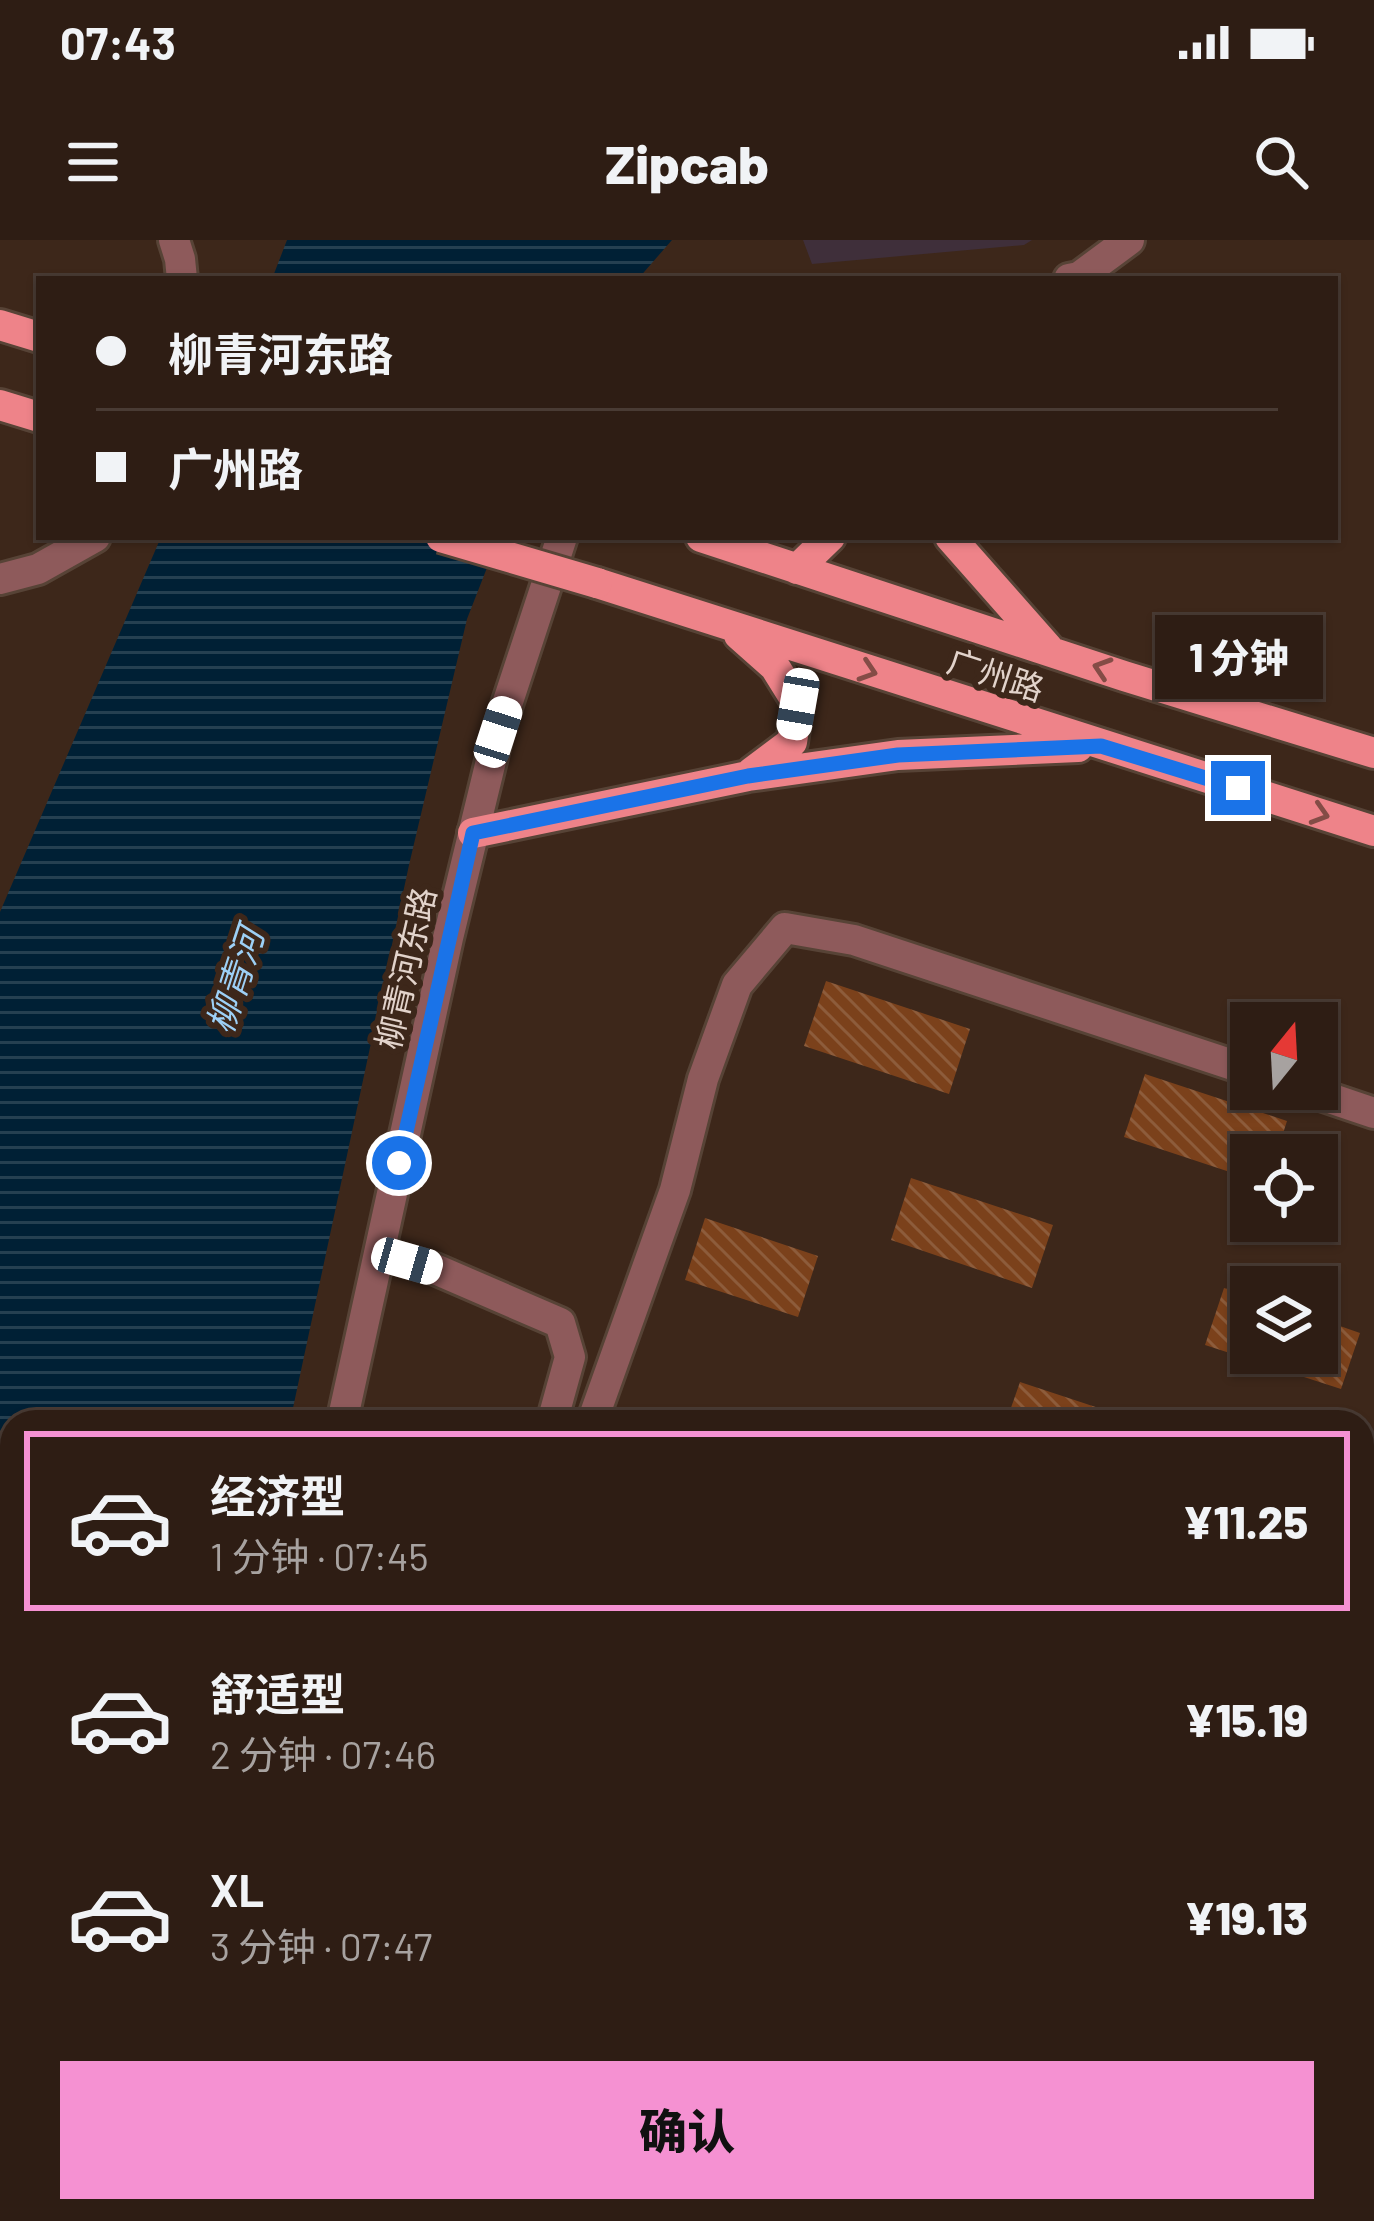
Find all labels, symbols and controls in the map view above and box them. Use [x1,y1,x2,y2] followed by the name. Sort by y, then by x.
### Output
[60,15,176,69] text: 07:43
[60,129,126,195] icon: menu
[1248,129,1314,195] icon: search
[605,130,769,195] text: Zipcab
[168,326,393,380] text: 柳青河东路
[168,441,303,495] text: 广州路
[1154,614,1322,698] callout: 1 分钟
[1189,633,1289,680] text: 1 分钟
[943,640,1049,708] street label: 广州路
[857,656,878,681] one-way arrow
[1092,658,1113,683] one-way arrow
[774,665,822,743] car
[470,692,526,772] car
[1211,761,1265,815] route end
[1309,800,1330,825] one-way arrow
[367,883,443,1053] street label: 柳青河东路
[197,916,273,1038] water label: 柳青河
[1230,1002,1338,1110] north arrow
[1230,1002,1338,1374] map controls
[1230,1134,1338,1242] button: locate
[372,1136,426,1190] route start
[367,1234,447,1288] car
[1230,1266,1338,1374] button: layers
[66,1467,174,1575] icon: car
[210,1468,345,1522] text: 经济型
[1183,1494,1308,1548] text: ¥11.25
[210,1532,428,1579] text: 1 分钟 · 07:45
[66,1665,174,1773] icon: car
[210,1666,345,1720] text: 舒适型
[1185,1692,1308,1746] text: ¥15.19
[210,1730,436,1777] text: 2 分钟 · 07:46
[210,1862,264,1916] text: XL
[66,1863,174,1971] icon: car
[1185,1890,1308,1944] text: ¥19.13
[210,1922,432,1969] text: 3 分钟 · 07:47
[60,2061,1314,2199] button: 确认

